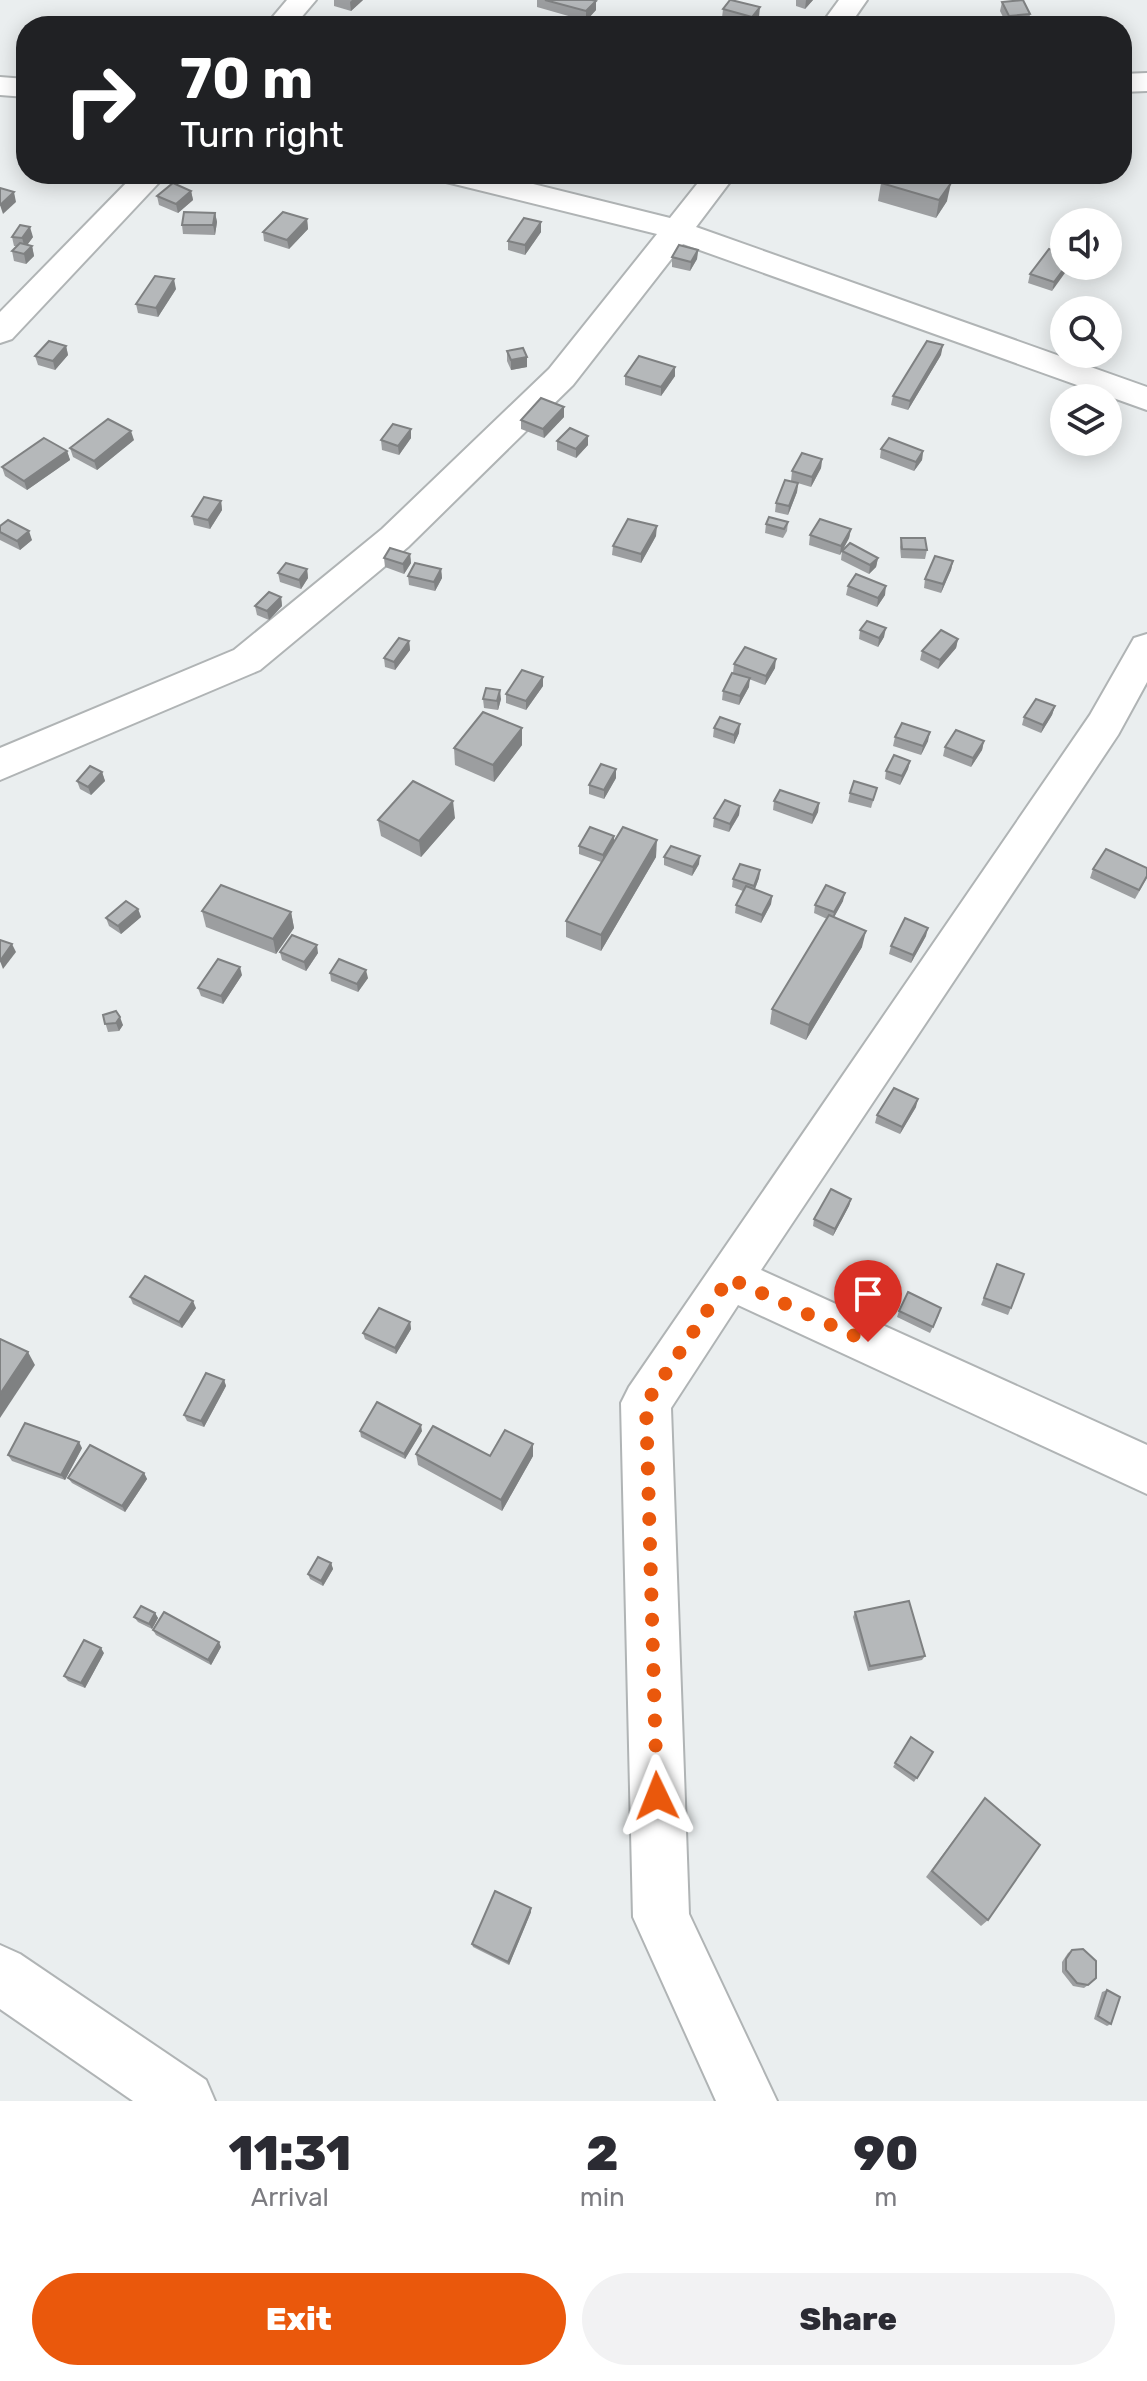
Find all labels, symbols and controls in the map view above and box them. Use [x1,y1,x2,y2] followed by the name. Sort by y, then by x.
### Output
[180,46,313,112] text: 70 m
[48,48,152,152] icon: right
[180,113,344,156] text: Turn right
[1050,208,1122,456] map controls
[1050,208,1122,280] button: sound
[1050,296,1122,368] button: search
[1050,384,1122,456] button: layers
[834,1260,902,1342] pin
[846,1272,890,1316] icon: arrive
[615,1754,699,1838] position arrow
[228,2125,351,2182] text: 11:31
[586,2125,619,2182] text: 2
[853,2125,919,2182] text: 90
[251,2182,329,2213] text: Arrival
[580,2182,625,2213] text: min
[874,2182,897,2213] text: m
[32,2273,566,2365] button: Exit
[582,2273,1115,2365] button: Share

